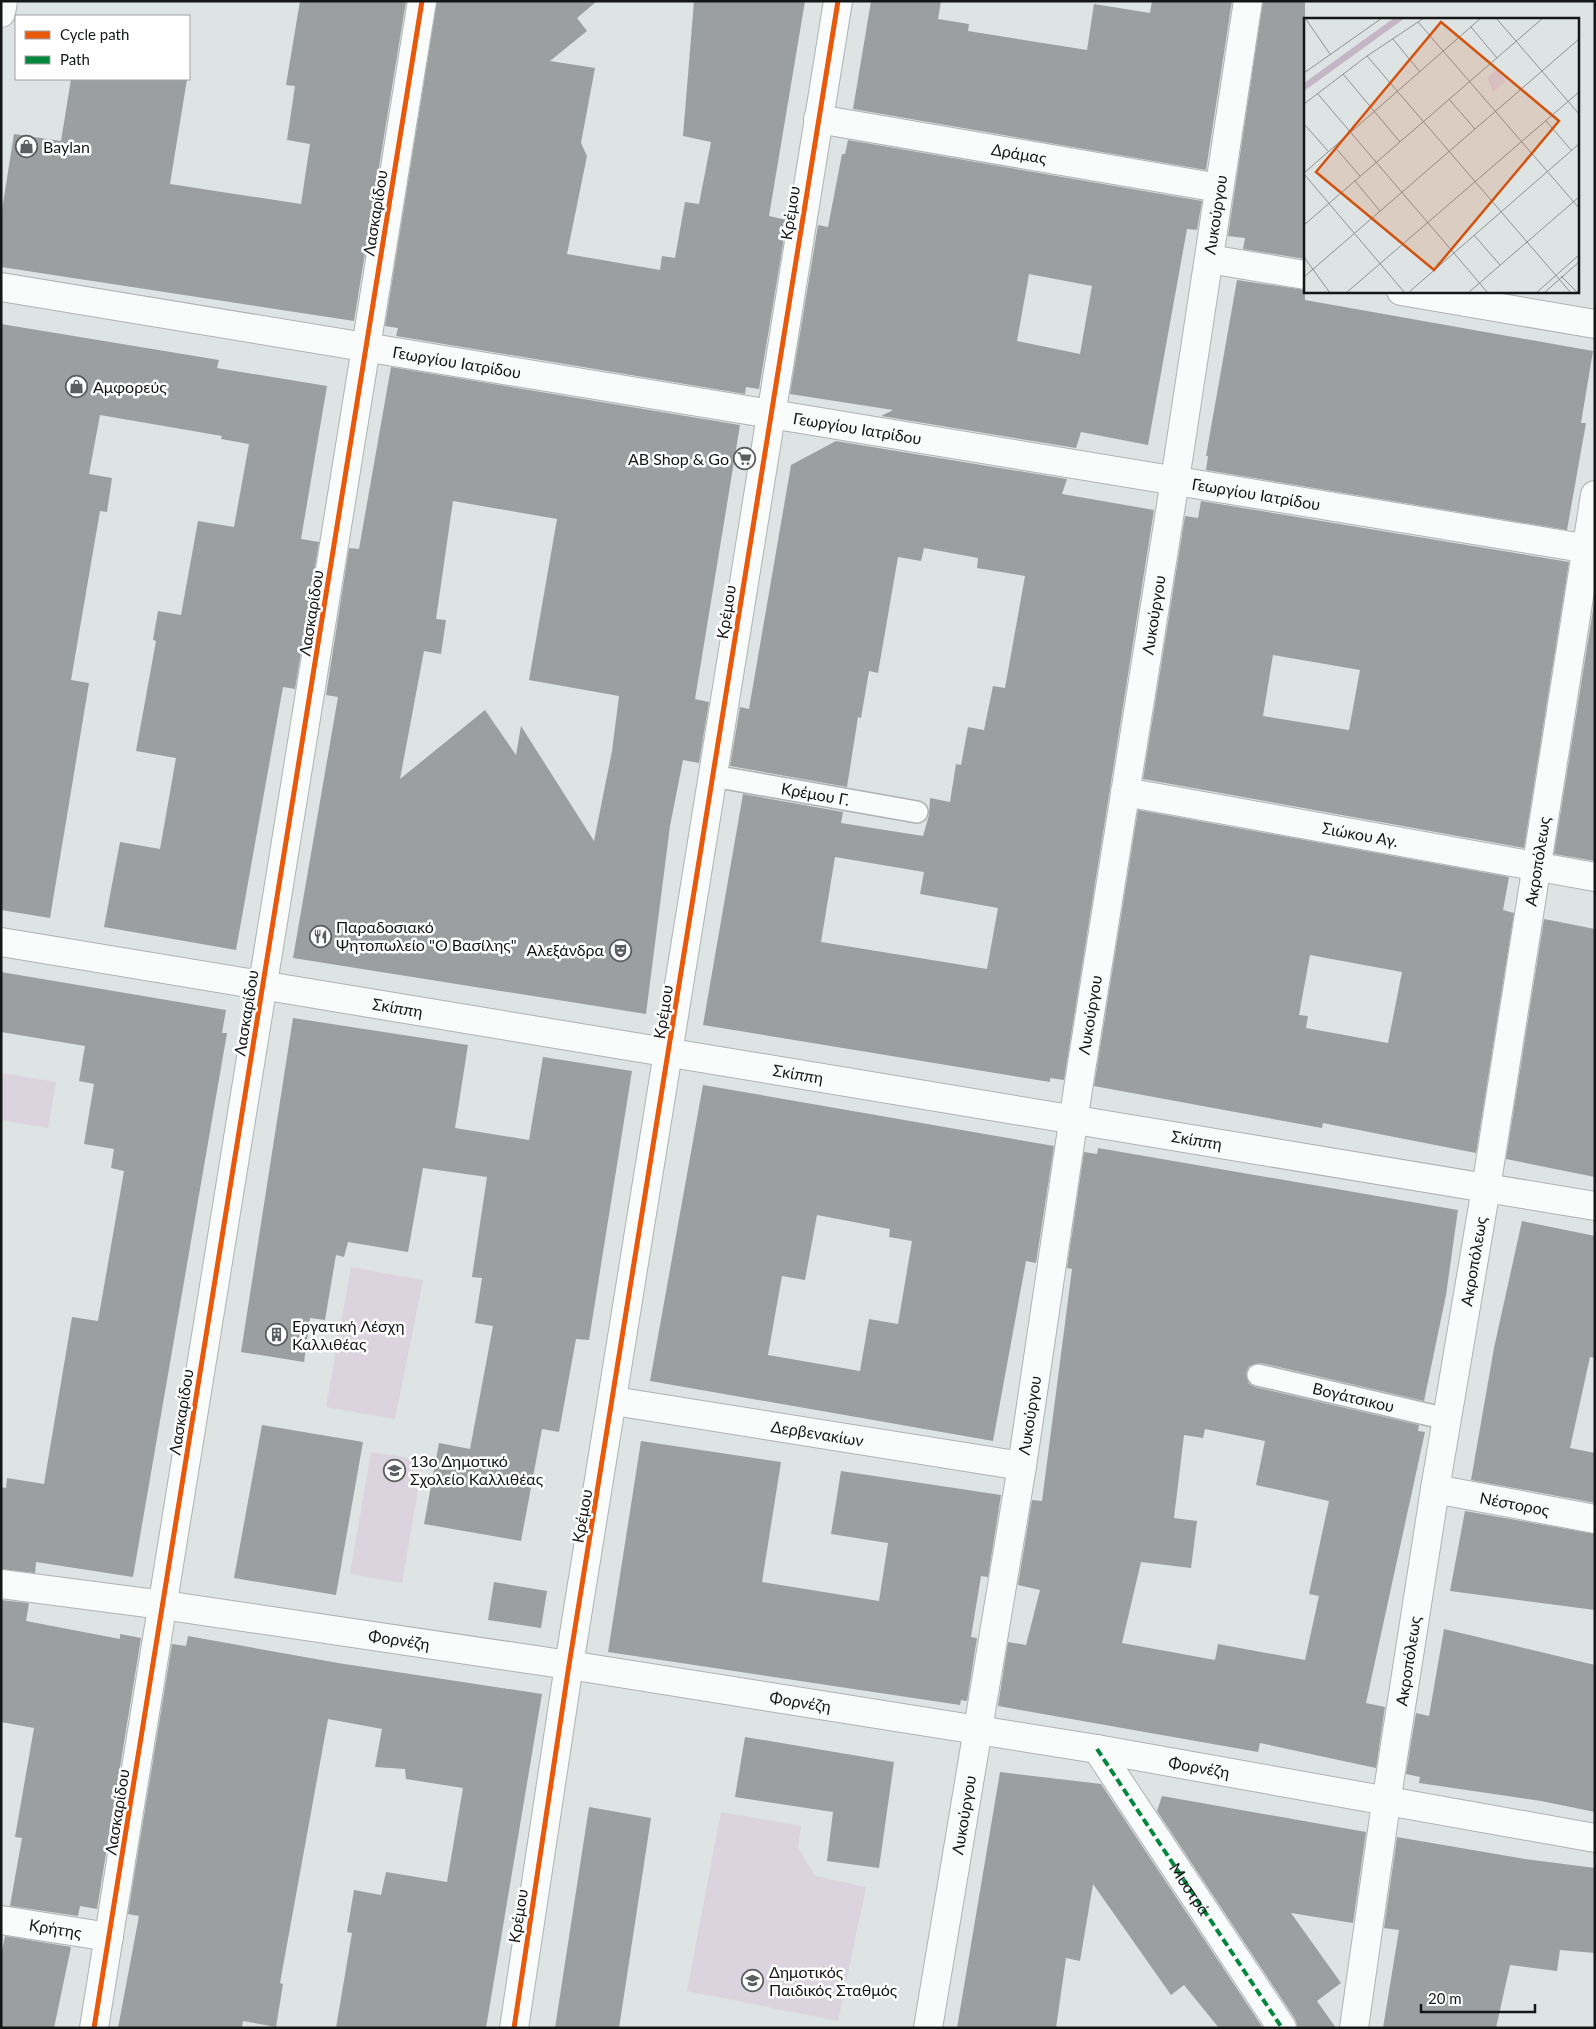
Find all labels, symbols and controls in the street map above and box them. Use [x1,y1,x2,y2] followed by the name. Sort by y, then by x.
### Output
[15,15,190,80] legend
[1304,18,1578,292] inset map
[60,25,129,43] text: Cycle path
[60,50,90,68] text: Path
[15,135,39,159] shop icon: Baylan
[43,137,90,156] place label: Baylan
[990,139,1049,167] street label: Δράμας
[358,169,391,257] street label: Λασκαρίδου
[1200,174,1230,256] street label: Λυκούργου
[776,185,803,241] street label: Κρέμου
[391,342,523,382] street label: Γεωργίου Ιατρίδου
[65,375,89,399] shop icon: Αμφορεύς
[93,377,167,396] place label: Αμφορεύς
[792,408,923,448] street label: Γεωργίου Ιατρίδου
[733,447,757,471] supermarket icon: AB Shop & Go
[628,449,729,468] place label: AB Shop & Go
[1190,474,1322,514] street label: Γεωργίου Ιατρίδου
[294,569,327,657] street label: Λασκαρίδου
[1137,574,1169,656] street label: Λυκούργου
[712,584,739,640] street label: Κρέμου
[780,778,851,809] street label: Κρέμου Γ.
[1520,814,1553,908] street label: Ακροπόλεως
[1321,818,1400,850] street label: Σιώκου Αγ.
[336,917,517,954] place label: Παραδοσιακό Ψητοπωλείο "Ο Βασίλης"
[308,924,332,948] restaurant icon: Παραδοσιακό Ψητοπωλείο "Ο Βασίλης"
[608,938,632,962] theatre icon: Αλεξάνδρα
[527,940,605,960] place label: Αλεξάνδρα
[229,969,262,1057] street label: Λασκαρίδου
[1074,974,1105,1056] street label: Λυκούργου
[649,984,676,1040] street label: Κρέμου
[371,994,424,1021] street label: Σκίππη
[772,1060,825,1087] street label: Σκίππη
[1170,1126,1223,1153] street label: Σκίππη
[1456,1214,1490,1307] street label: Ακροπόλεως
[292,1316,405,1353] place label: Εργατική Λέσχη Καλλιθέας
[264,1323,288,1347] building icon: Εργατική Λέσχη Καλλιθέας
[164,1368,197,1456] street label: Λασκαρίδου
[1014,1374,1044,1456] street label: Λυκούργου
[1311,1378,1396,1415] street label: Βογάτσικου
[770,1416,865,1450] street label: Δερβενακίων
[410,1451,544,1488] place label: 13ο Δημοτικό Σχολείο Καλλιθέας
[382,1458,406,1482] school or university icon: 13ο Δημοτικό Σχολείο Καλλιθέας
[567,1488,596,1544] street label: Κρέμου
[1478,1488,1552,1519] street label: Νέστορος
[1391,1614,1424,1707] street label: Ακροπόλεως
[367,1625,431,1653] street label: Φορνέζη
[768,1687,832,1716] street label: Φορνέζη
[1167,1752,1231,1782] street label: Φορνέζη
[100,1768,133,1856] street label: Λασκαρίδου
[947,1774,979,1856] street label: Λυκούργου
[1166,1859,1215,1919] street label: Μυστρά
[504,1888,531,1944] street label: Κρέμου
[28,1915,84,1942] street label: Κρήτης
[769,1962,898,1999] place label: Δημοτικός Παιδικός Σταθμός
[741,1969,765,1993] school or university icon: Δημοτικός Παιδικός Σταθμός
[1421,1982,1535,2014] scale bar
[1428,1989,1462,2007] text: 20 m

